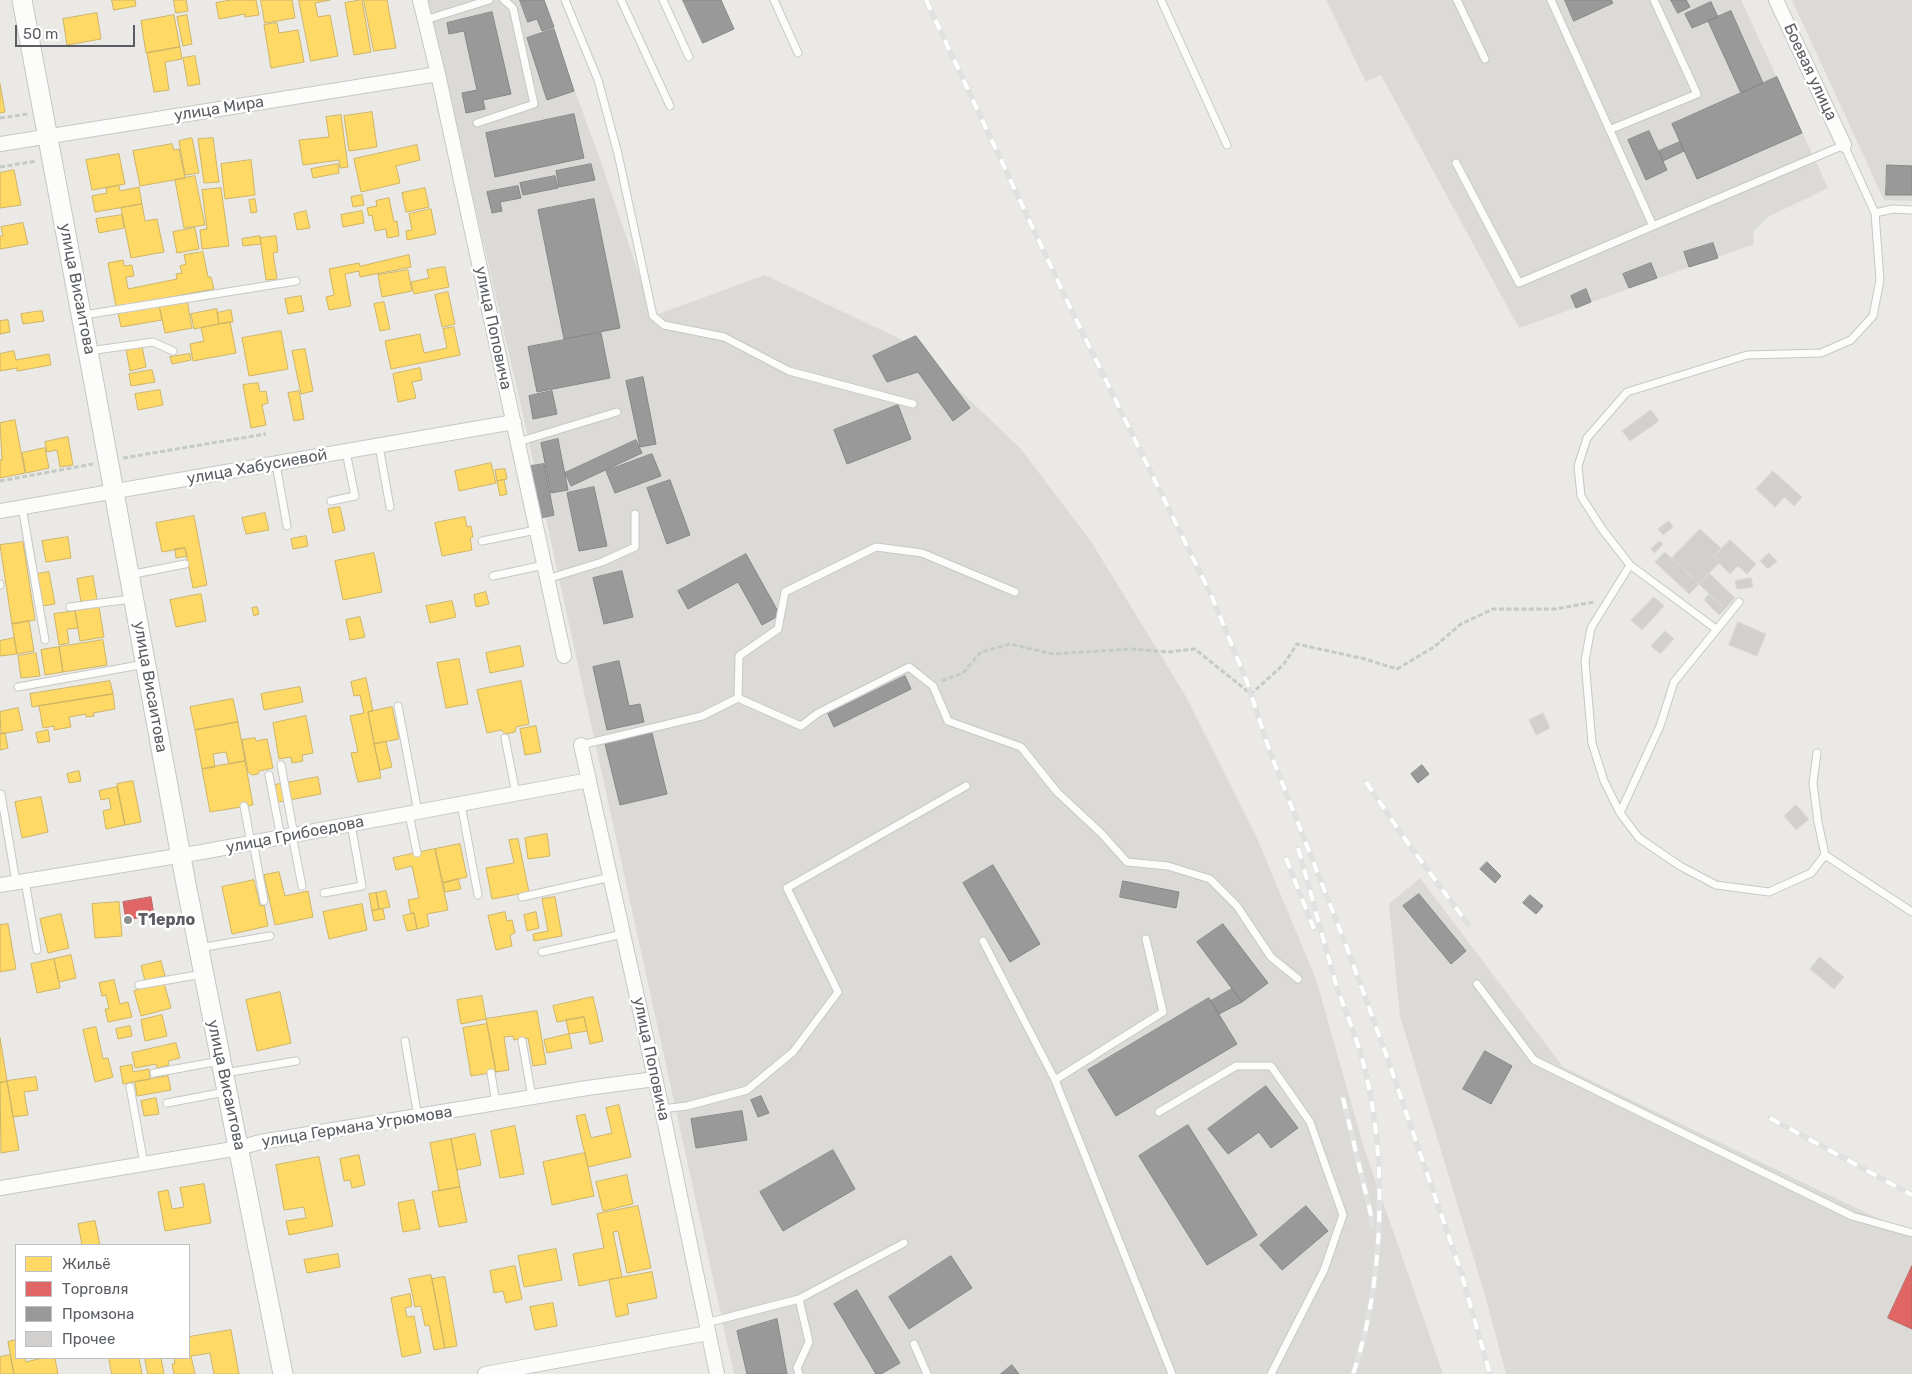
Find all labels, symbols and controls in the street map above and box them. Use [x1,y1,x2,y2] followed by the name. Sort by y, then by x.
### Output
[18,15,138,47] scale bar
[1779,20,1841,124] street label: Боевая улица
[23,25,58,43] text: 50 m
[173,92,265,126] street label: улица Мира
[55,222,99,356] street label: улица Висаитова
[471,265,515,391] street label: улица Поповича
[185,445,329,489] street label: улица Хабусиевой
[129,620,171,754] street label: улица Висаитова
[224,812,366,858] street label: улица Грибоедова
[138,910,195,930] place label: Т1ерло
[122,914,134,926] marker: Т1ерло
[629,996,673,1122] street label: улица Поповича
[203,1018,249,1152] street label: улица Висаитова
[260,1102,454,1152] street label: улица Германа Угрюмова
[15,1244,190,1359] legend
[62,1255,111,1273] text: Жильё
[62,1280,128,1298] text: Торговля
[62,1305,134,1323] text: Промзона
[62,1330,115,1348] text: Прочее

